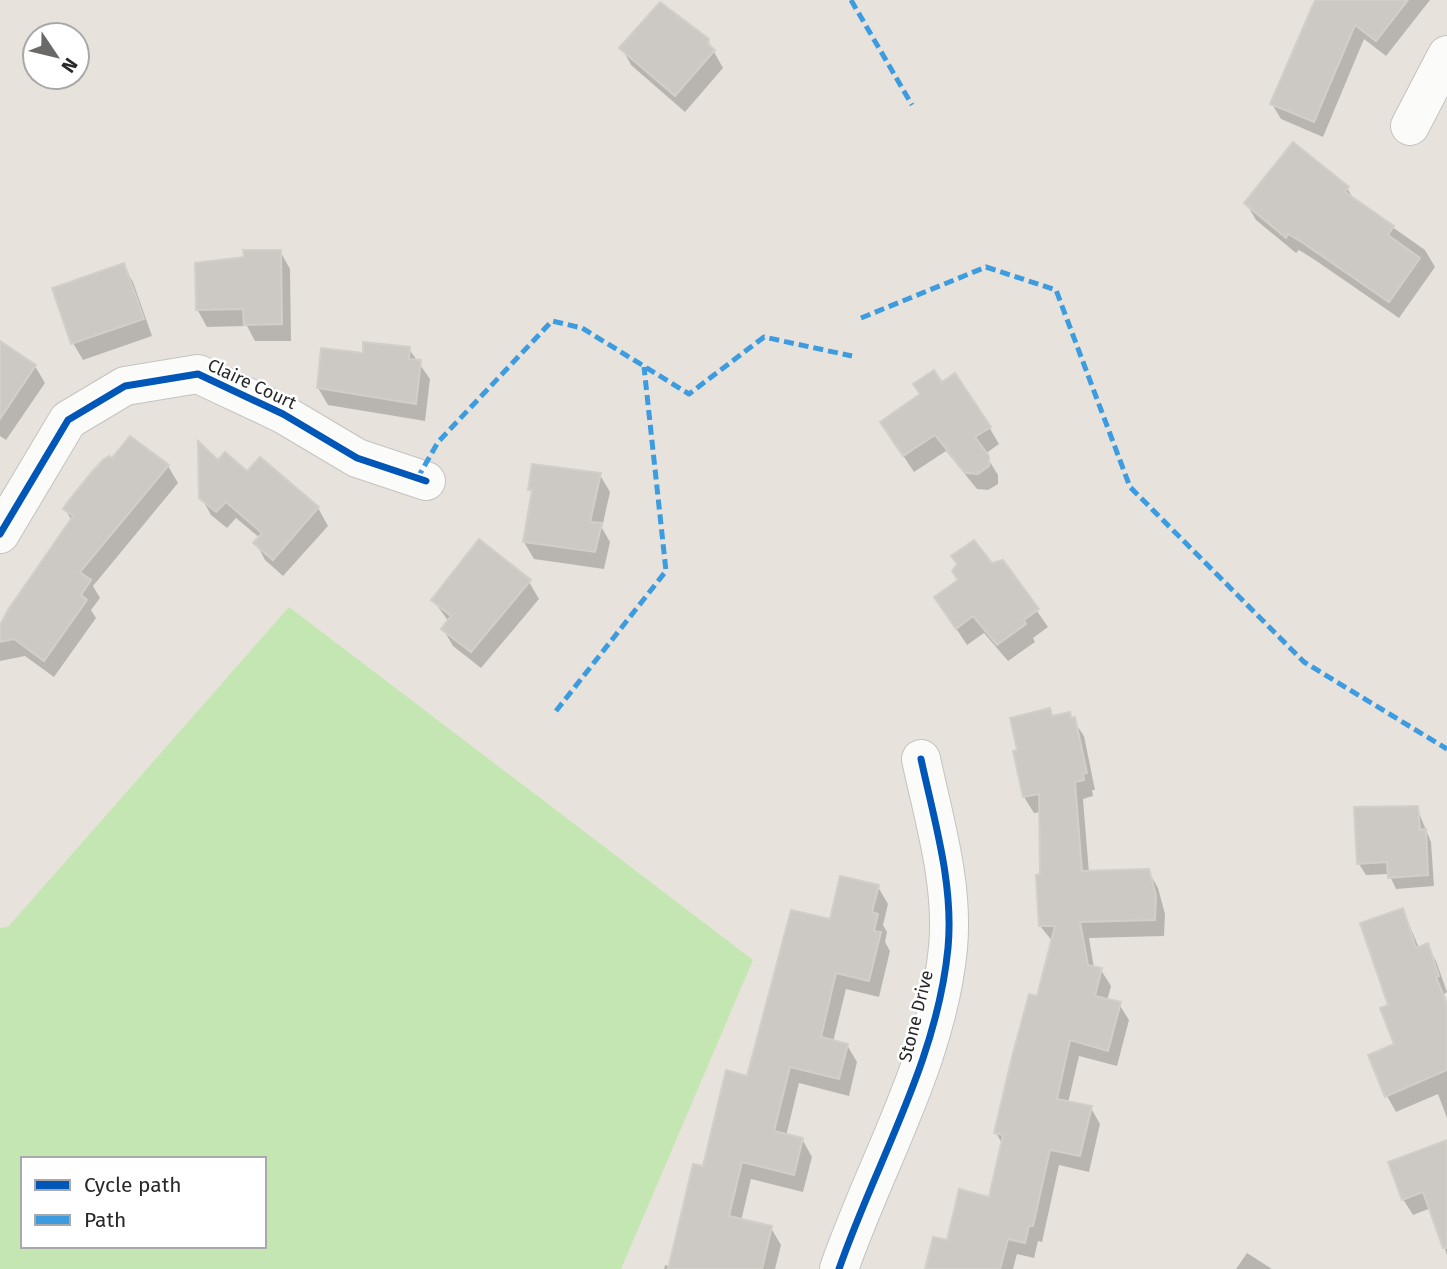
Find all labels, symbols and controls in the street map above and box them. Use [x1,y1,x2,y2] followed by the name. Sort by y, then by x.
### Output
[21,21,91,91] north arrow
[56,54,83,77] text: N
[204,354,300,414] street label: Claire Court
[894,968,938,1064] street label: Stone Drive
[21,1157,266,1248] legend
[84,1172,182,1198] text: Cycle path
[84,1207,126,1233] text: Path

